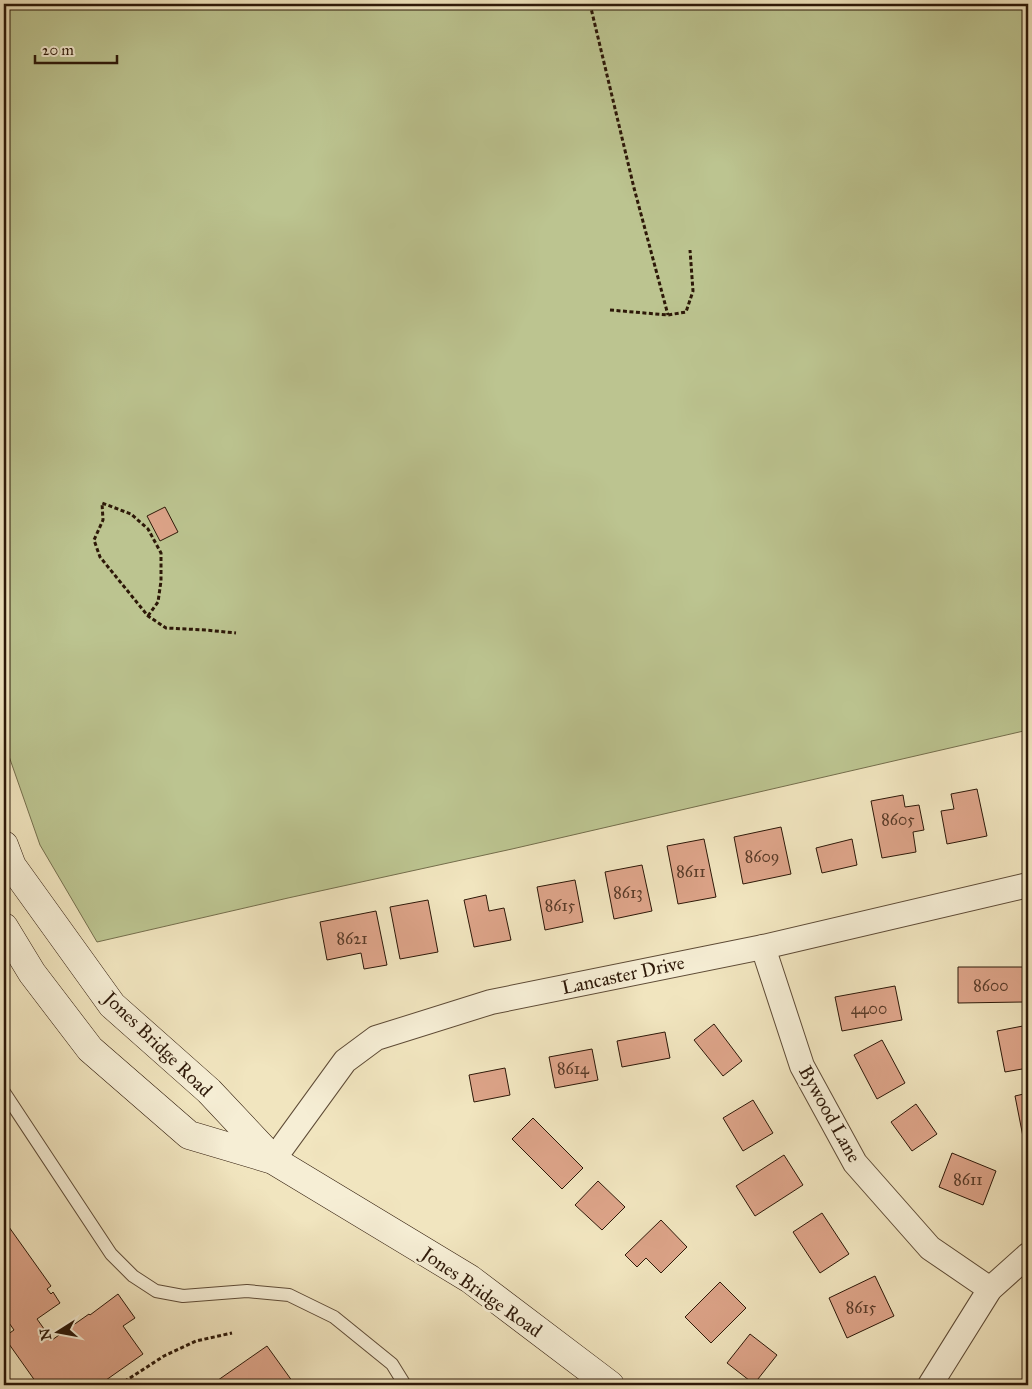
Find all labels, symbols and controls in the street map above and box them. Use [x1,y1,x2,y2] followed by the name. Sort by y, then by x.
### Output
[35,32,118,64] scale bar
[42,41,74,59] text: 20 m
[881,810,915,829] house number: 8605
[745,847,779,866] house number: 8609
[676,862,706,881] house number: 8611
[613,883,643,902] house number: 8613
[545,896,576,915] house number: 8615
[337,929,367,948] house number: 8621
[559,951,687,999] street label: Lancaster Drive
[973,976,1009,995] house number: 8600
[97,985,217,1103] street label: Jones Bridge Road
[851,999,887,1018] house number: 4400
[557,1059,590,1078] house number: 8614
[794,1062,866,1166] street label: Bywood Lane
[953,1170,983,1189] house number: 8611
[415,1241,547,1343] street label: Jones Bridge Road
[846,1298,877,1317] house number: 8615
[32,1306,82,1356] north arrow
[36,1327,55,1342] text: N

